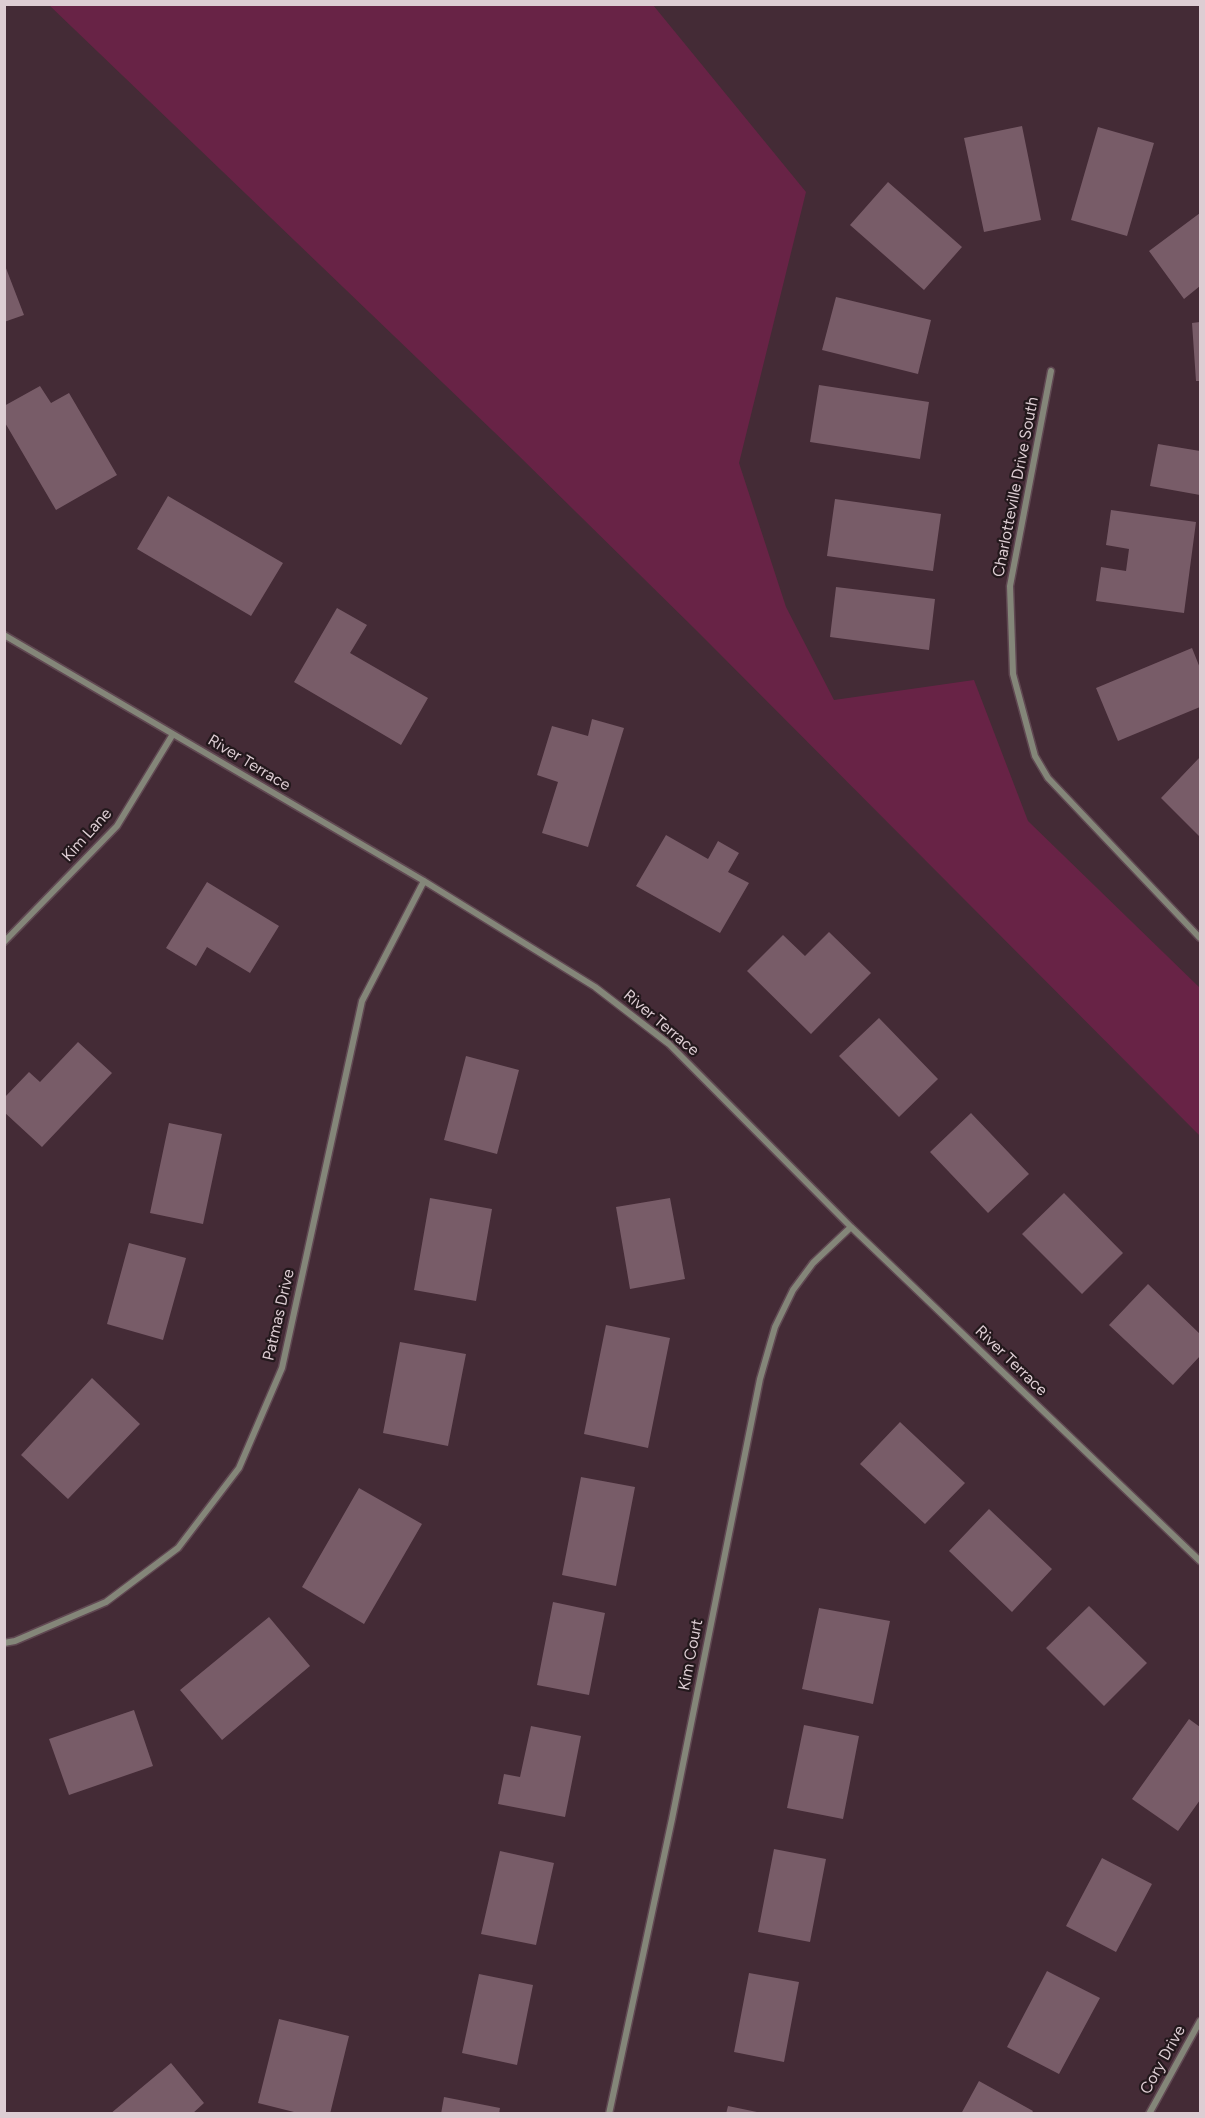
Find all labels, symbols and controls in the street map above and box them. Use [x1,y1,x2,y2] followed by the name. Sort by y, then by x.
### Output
[989,395,1043,579] street label: Charlotteville Drive South
[204,731,294,795] street label: River Terrace
[58,804,116,866] street label: Kim Lane
[619,986,703,1060] street label: River Terrace
[259,1267,299,1363] street label: Patmas Drive
[971,1322,1051,1400] street label: River Terrace
[675,1618,707,1692] street label: Kim Court
[1136,2022,1190,2098] street label: Cory Drive

